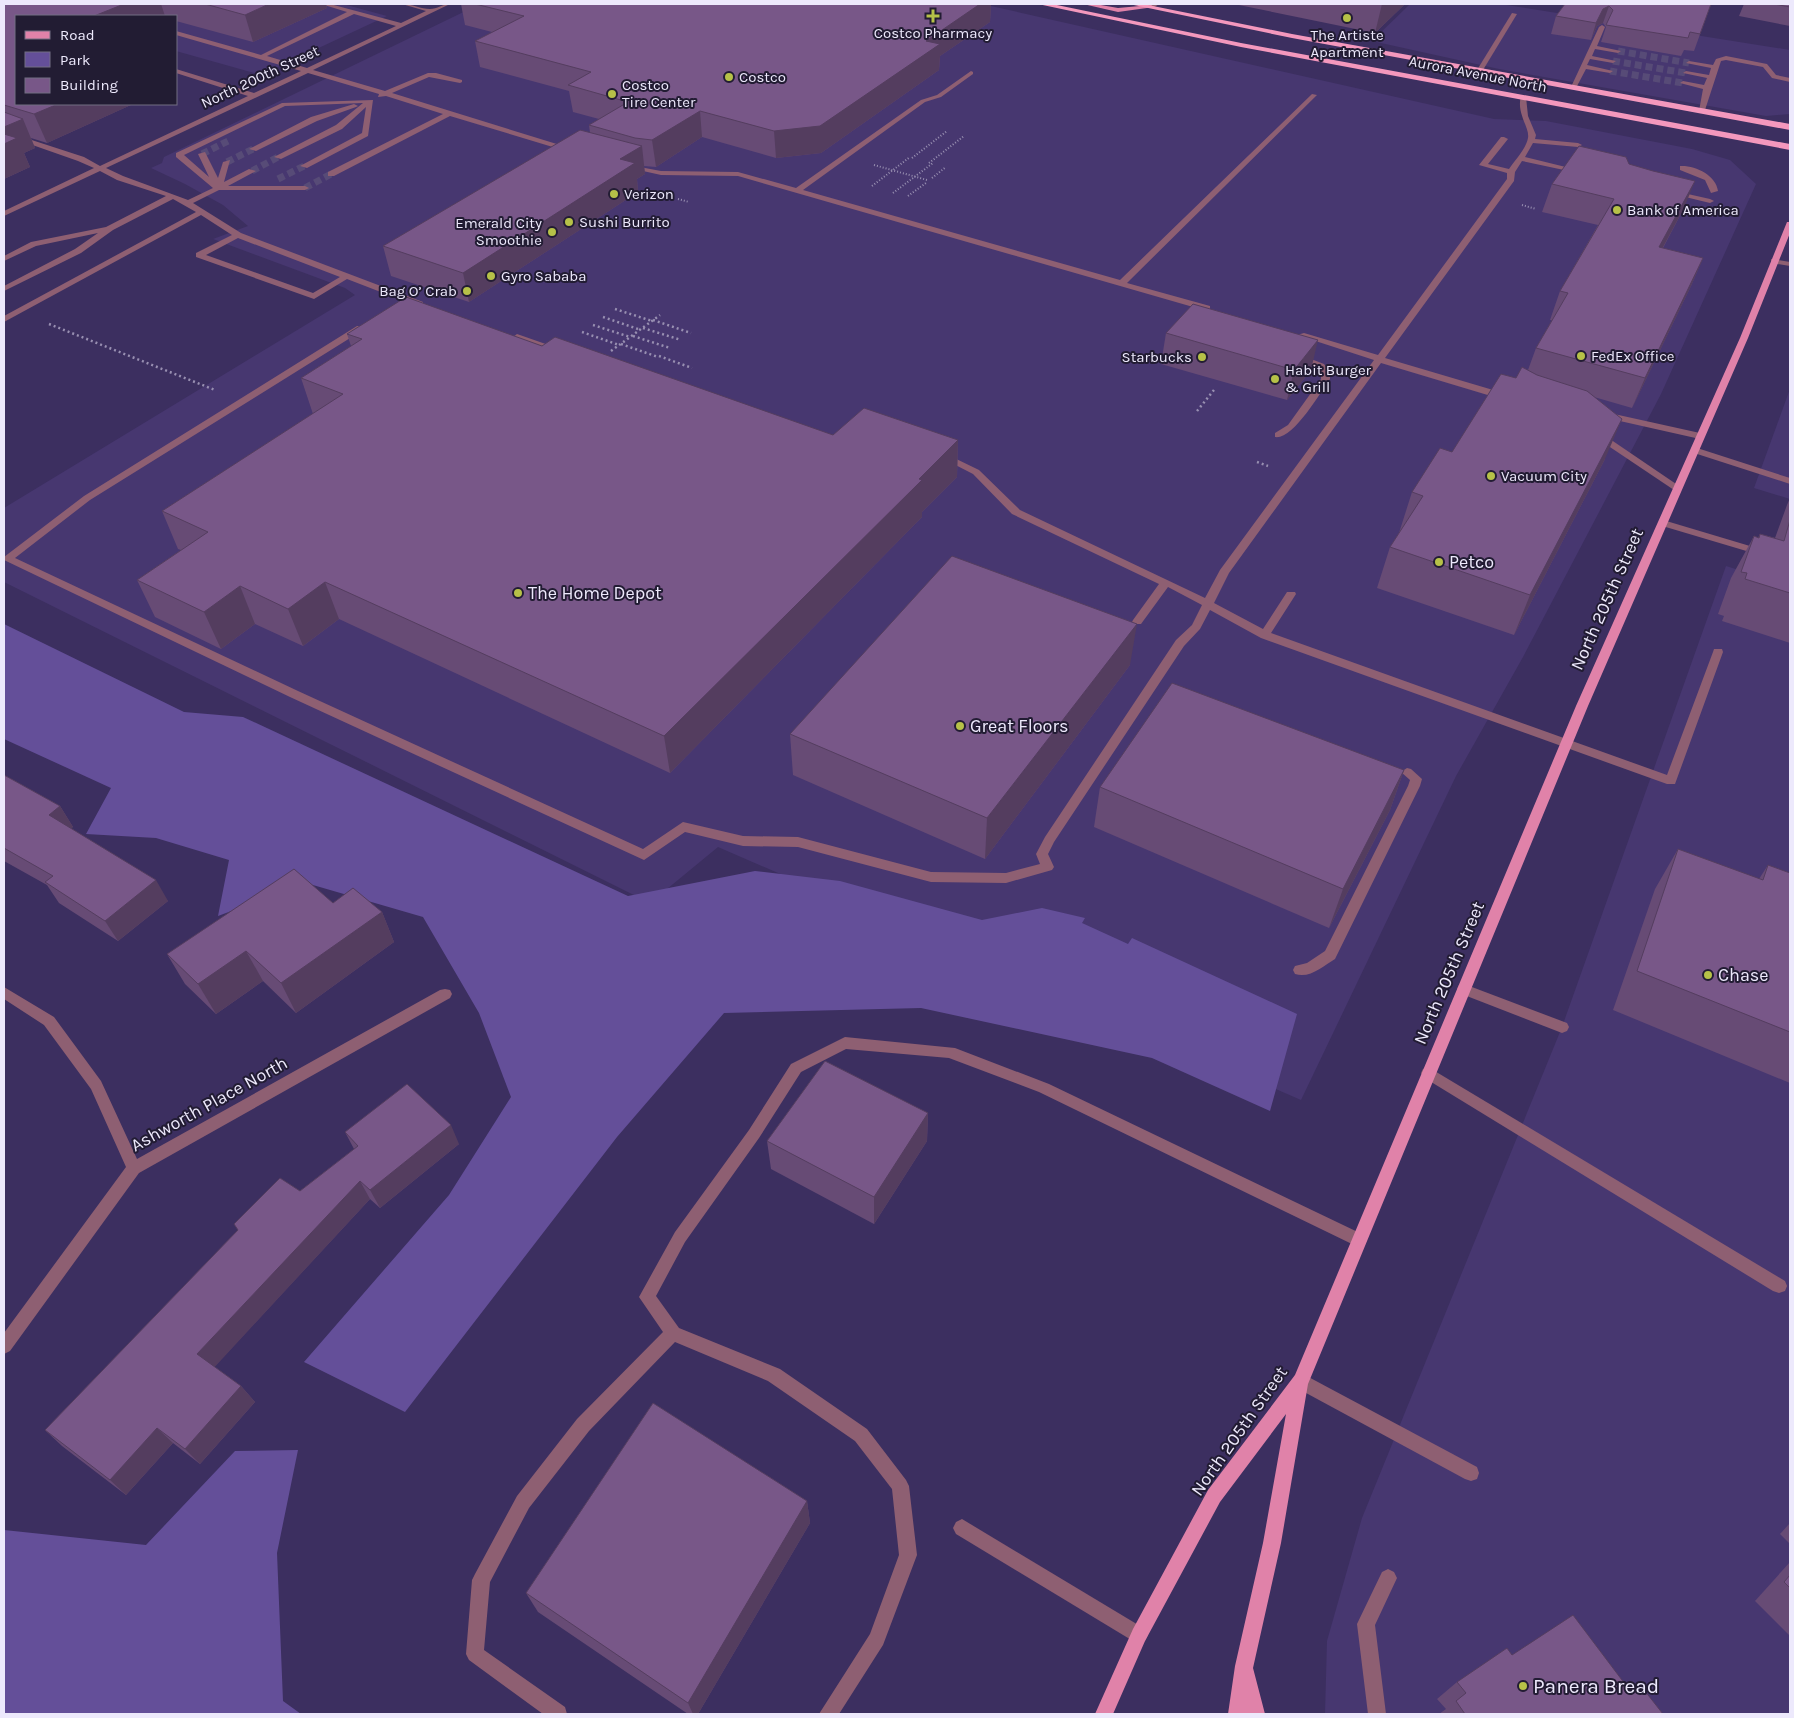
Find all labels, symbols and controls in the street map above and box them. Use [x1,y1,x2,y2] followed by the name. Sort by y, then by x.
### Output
[927,10,939,22] marker: Costco Pharmacy
[1341,12,1353,24] marker: The Artiste Apartment
[15,15,178,105] legend
[874,24,992,42] place label: Costco Pharmacy
[60,26,95,44] text: Road
[1310,26,1384,61] place label: The Artiste Apartment
[198,42,322,112] street label: North 200th Street
[60,51,90,69] text: Park
[1408,52,1548,96] street label: Aurora Avenue North
[739,68,786,86] place label: Costco
[723,71,735,83] marker: Costco
[60,76,118,94] text: Building
[622,76,696,111] place label: Costco Tire Center
[606,88,618,100] marker: Costco Tire Center
[624,185,674,203] place label: Verizon
[608,188,620,200] marker: Verizon
[1627,201,1739,219] place label: Bank of America
[1611,204,1623,216] marker: Bank of America
[579,213,670,231] place label: Sushi Burrito
[455,214,542,249] place label: Emerald City Smoothie
[563,216,575,228] marker: Sushi Burrito
[546,226,558,238] marker: Emerald City Smoothie
[501,267,586,285] place label: Gyro Sababa
[485,270,497,282] marker: Gyro Sababa
[379,282,457,300] place label: Bag O’ Crab
[461,285,473,297] marker: Bag O’ Crab
[1591,347,1675,365] place label: FedEx Office
[1122,348,1192,366] place label: Starbucks
[1575,350,1587,362] marker: FedEx Office
[1196,351,1208,363] marker: Starbucks
[1285,361,1372,396] place label: Habit Burger & Grill
[1269,373,1281,385] marker: Habit Burger & Grill
[1501,467,1587,485] place label: Vacuum City
[1485,470,1497,482] marker: Vacuum City
[1566,524,1648,673] street label: North 205th Street
[1449,551,1494,573] place label: Petco
[1433,556,1445,568] marker: Petco
[528,582,662,604] place label: The Home Depot
[512,587,524,599] marker: The Home Depot
[970,715,1068,737] place label: Great Floors
[954,720,966,732] marker: Great Floors
[1409,898,1489,1048] street label: North 205th Street
[1718,964,1769,986] place label: Chase
[1702,969,1714,981] marker: Chase
[127,1052,291,1156] street label: Ashworth Place North
[1186,1362,1292,1500] street label: North 205th Street
[1533,1674,1659,1698] place label: Panera Bread
[1517,1680,1529,1692] marker: Panera Bread

